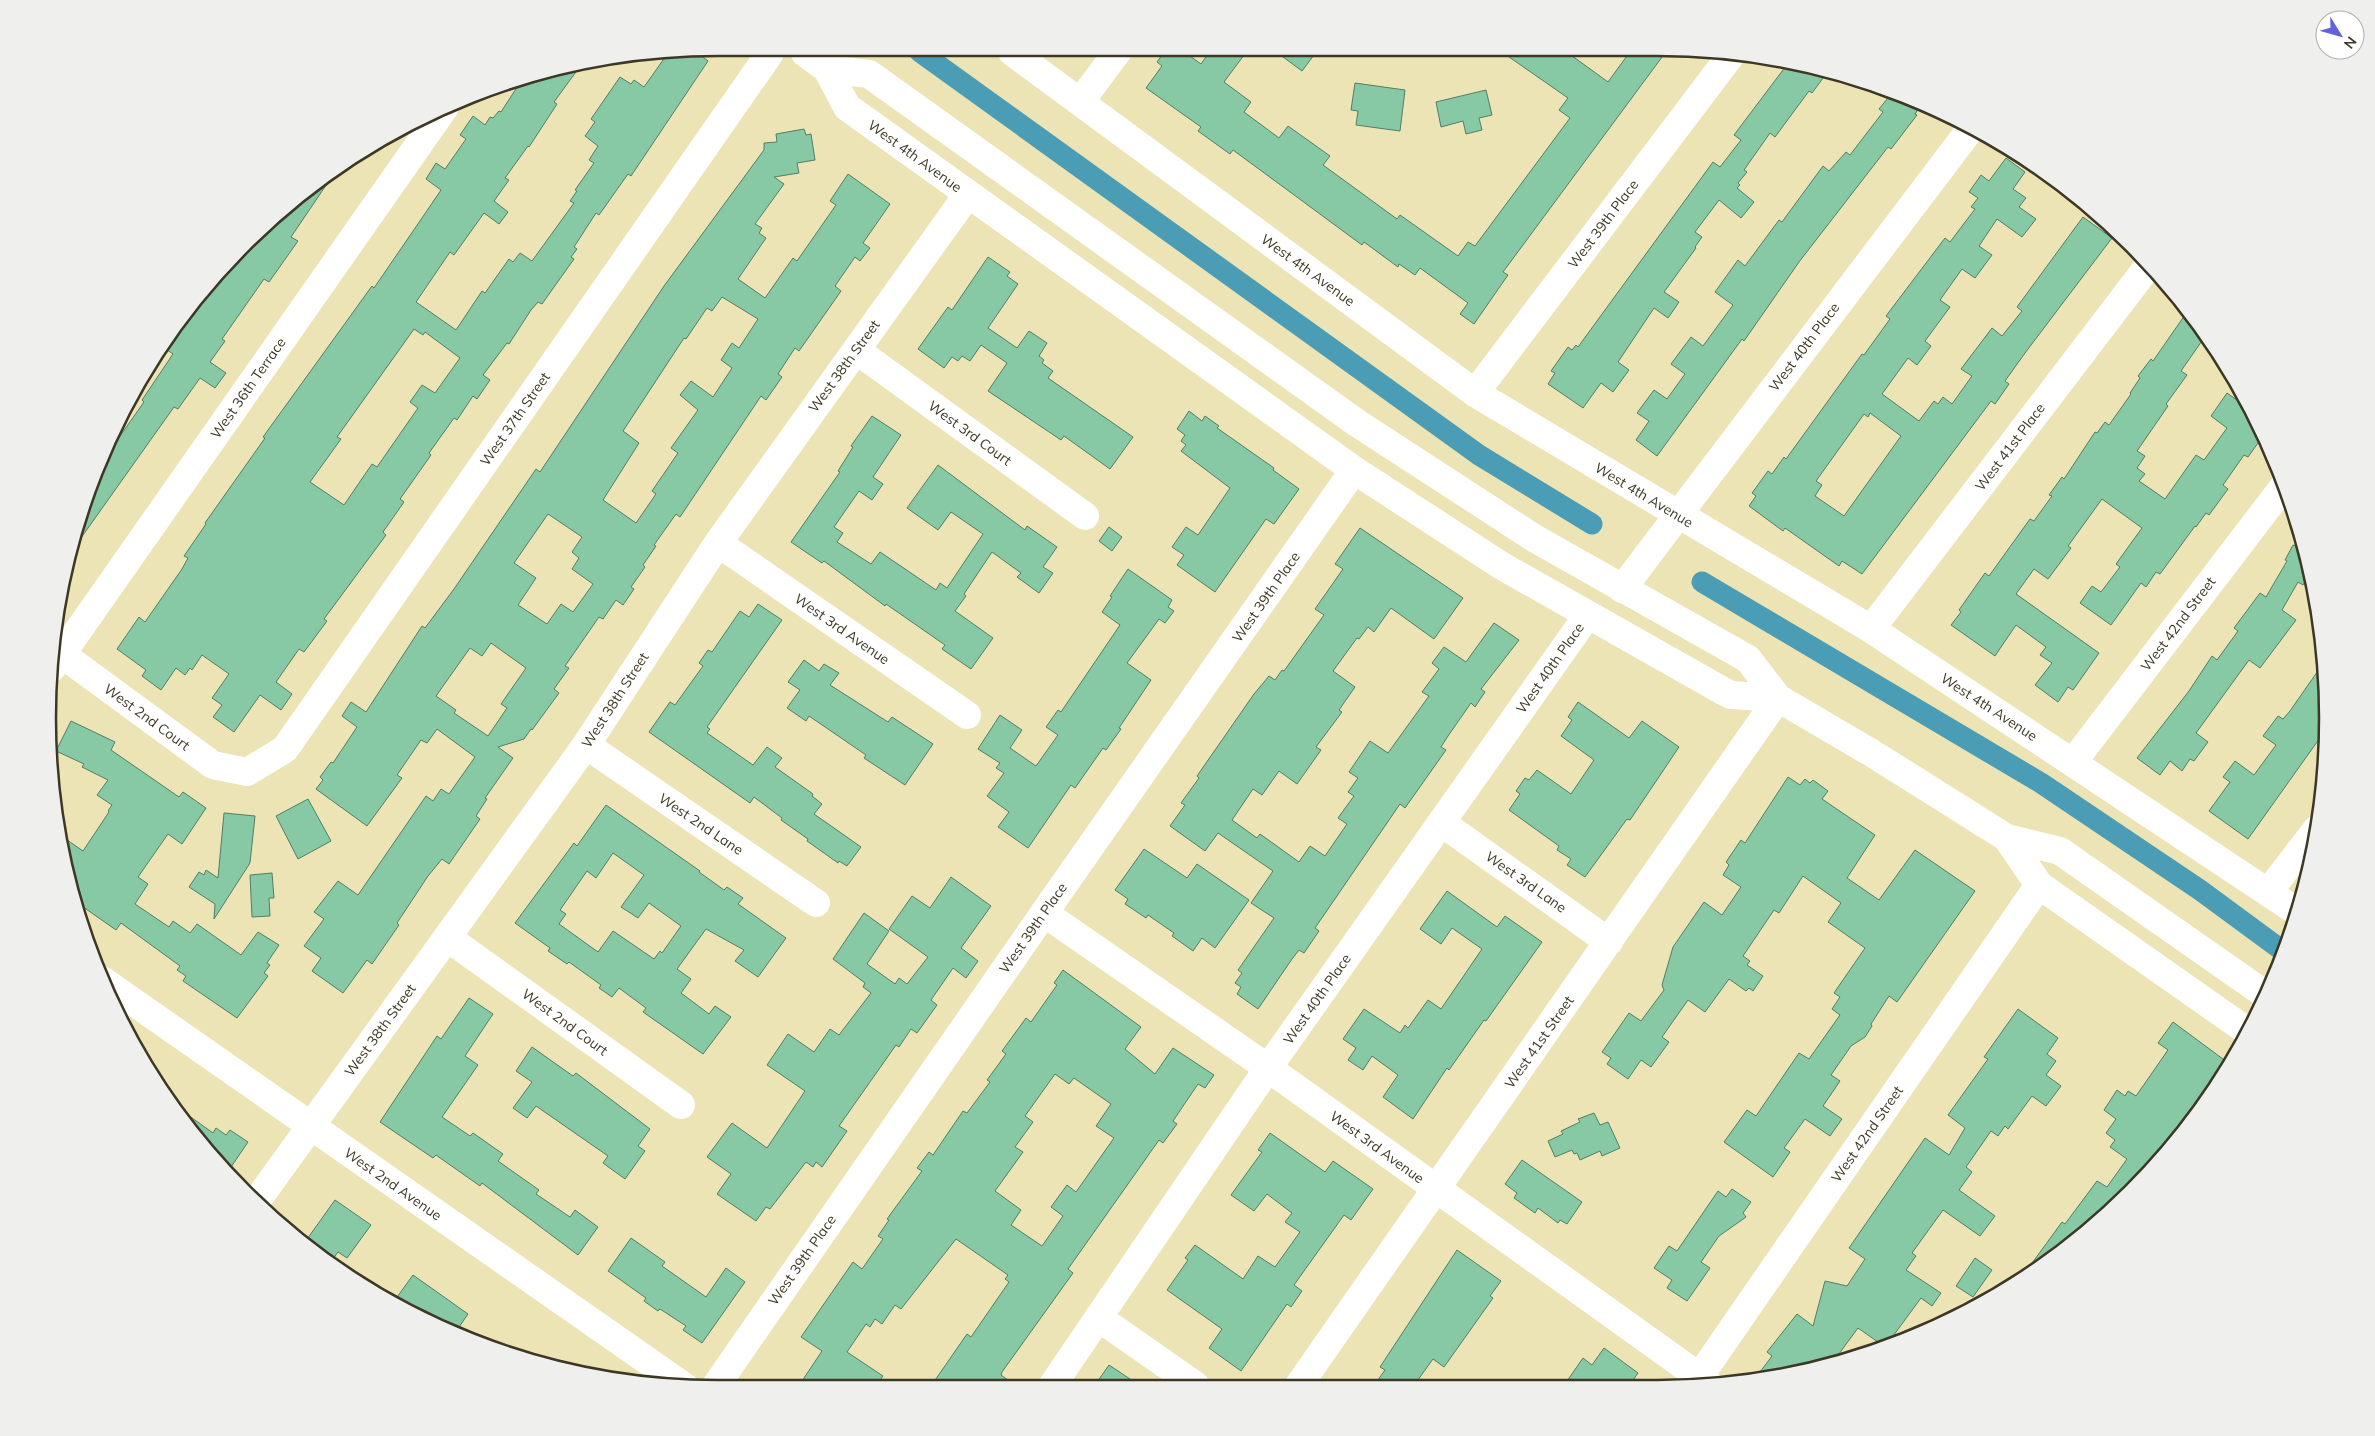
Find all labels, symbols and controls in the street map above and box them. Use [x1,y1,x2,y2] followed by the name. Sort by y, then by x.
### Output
[2315,10,2365,60] north arrow
[2340,33,2361,52] text: N
[865,116,965,196] street label: West 4th Avenue
[1564,176,1642,272] street label: West 39th Place
[1258,230,1358,310] street label: West 4th Avenue
[1765,299,1843,395] street label: West 40th Place
[804,316,884,416] street label: West 38th Street
[206,334,290,442] street label: West 36th Terrace
[476,369,554,469] street label: West 37th Street
[925,397,1015,469] street label: West 3rd Court
[1971,400,2049,494] street label: West 41st Place
[1591,459,1697,531] street label: West 4th Avenue
[1228,548,1304,646] street label: West 39th Place
[2137,573,2219,675] street label: West 42nd Street
[791,590,893,668] street label: West 3rd Avenue
[1512,619,1588,717] street label: West 40th Place
[577,649,653,751] street label: West 38th Street
[1937,669,2041,745] street label: West 4th Avenue
[100,680,194,754] street label: West 2nd Court
[655,789,747,859] street label: West 2nd Lane
[1482,847,1570,917] street label: West 3rd Lane
[995,879,1071,977] street label: West 39th Place
[1279,950,1355,1048] street label: West 40th Place
[340,980,420,1080] street label: West 38th Street
[518,985,612,1059] street label: West 2nd Court
[1500,992,1578,1092] street label: West 41st Street
[1827,1082,1907,1186] street label: West 42nd Street
[1326,1107,1428,1187] street label: West 3rd Avenue
[341,1144,445,1224] street label: West 2nd Avenue
[764,1211,840,1309] street label: West 39th Place

